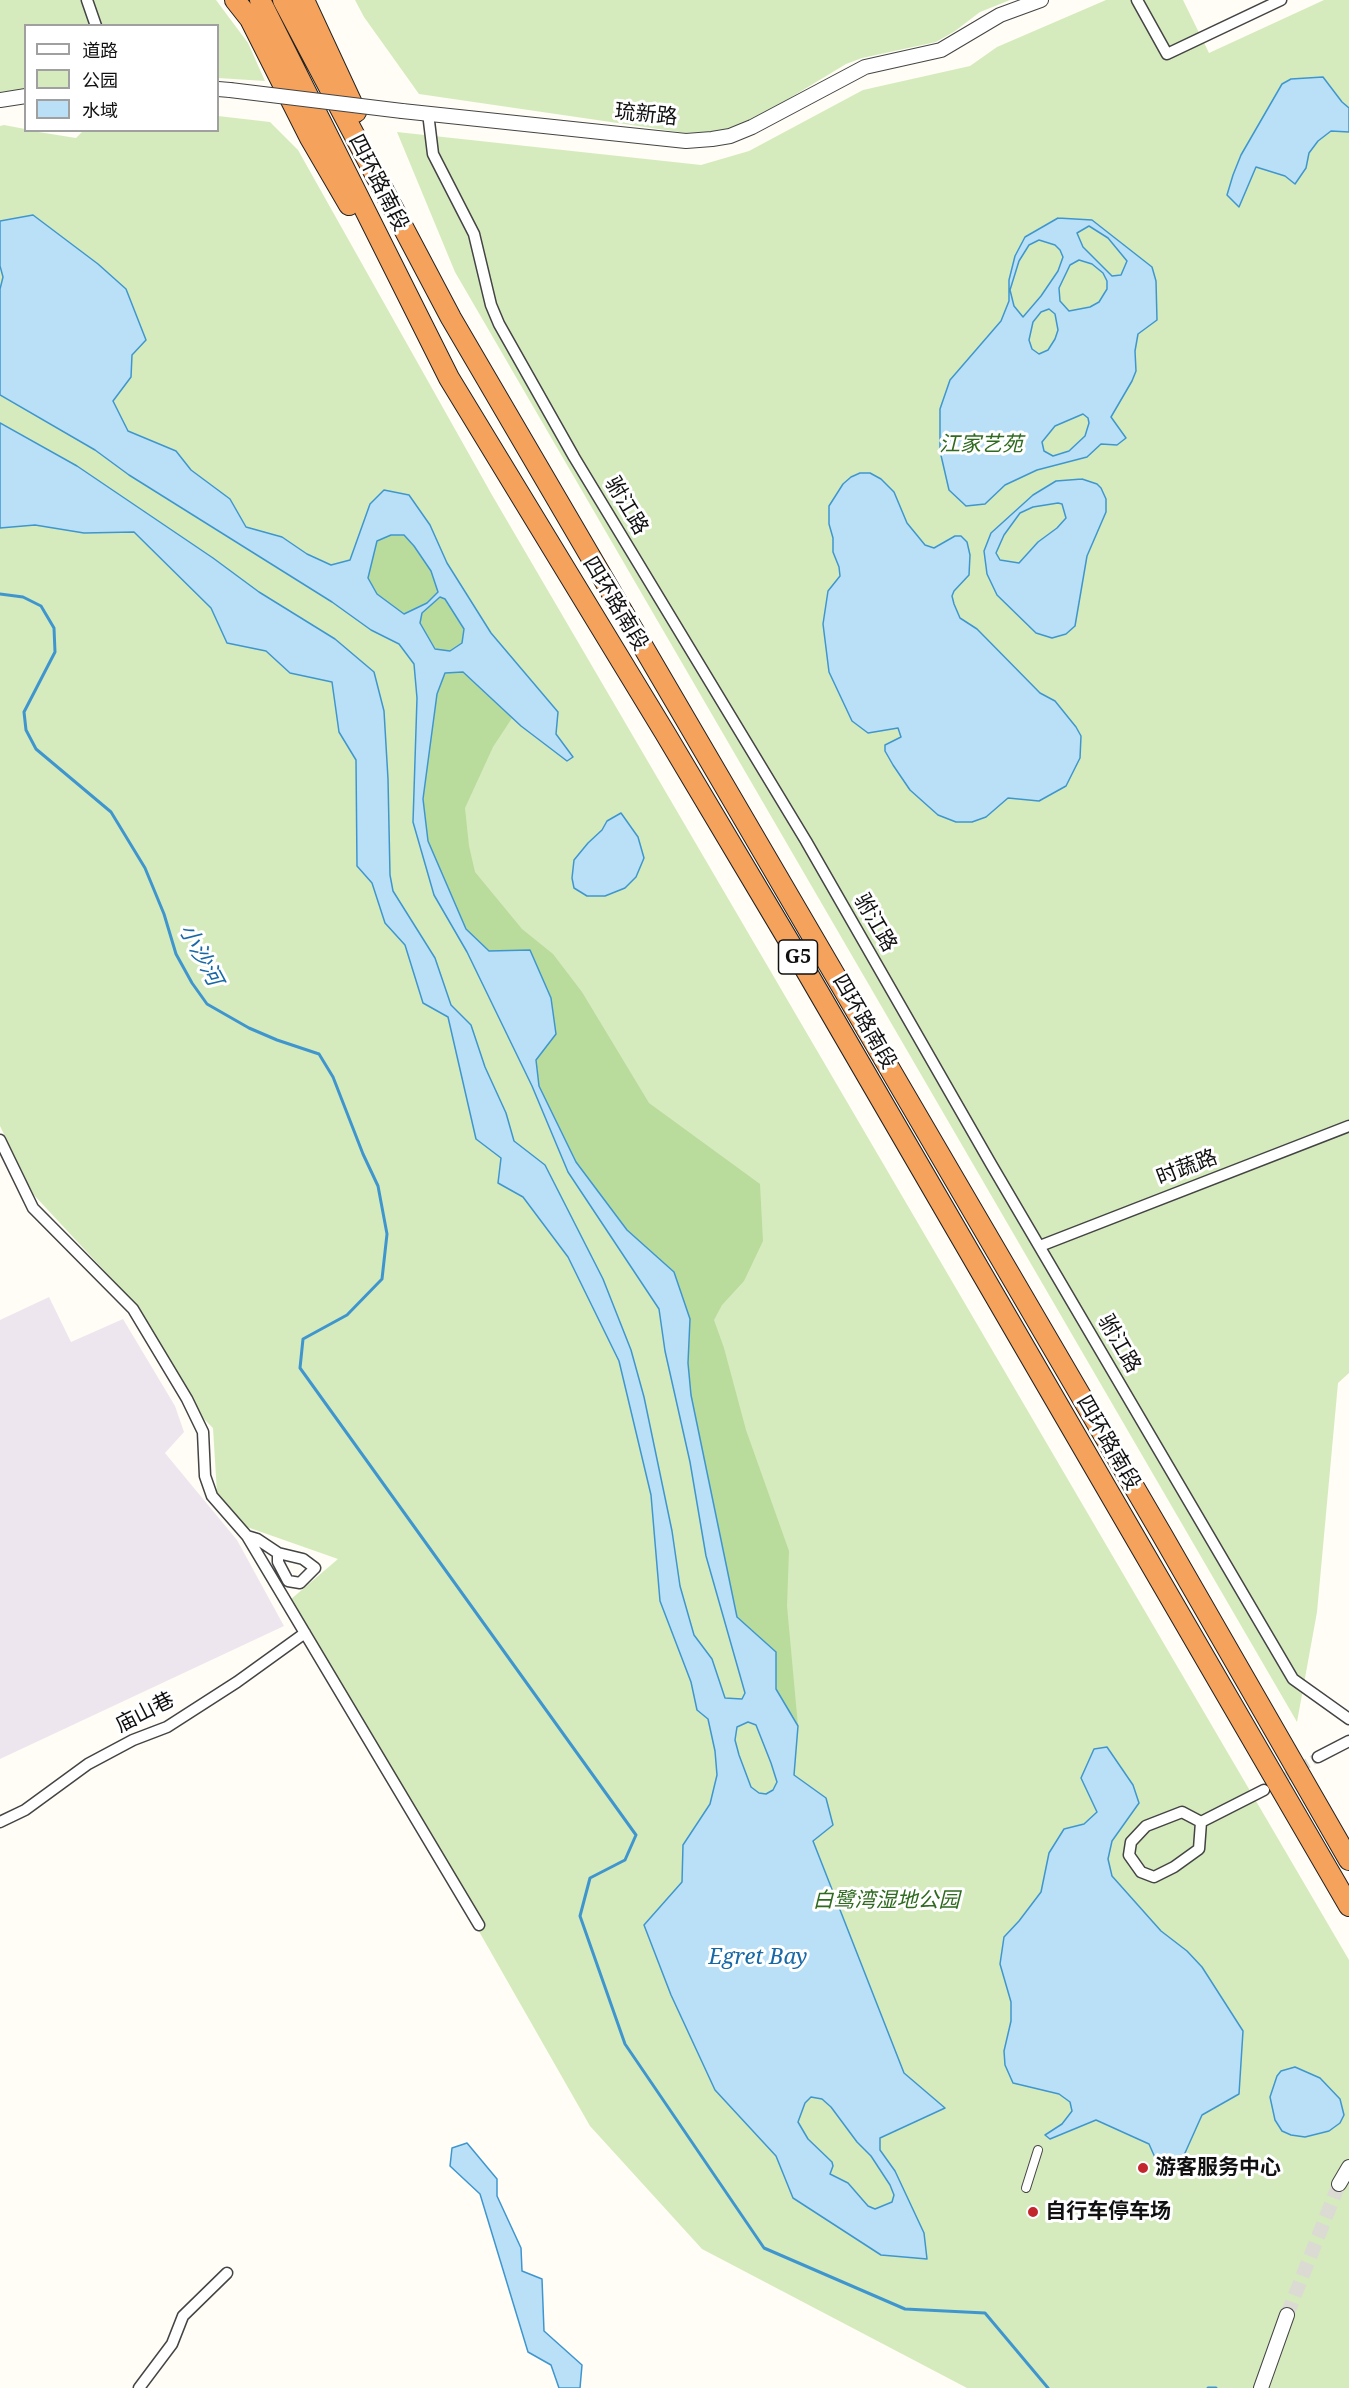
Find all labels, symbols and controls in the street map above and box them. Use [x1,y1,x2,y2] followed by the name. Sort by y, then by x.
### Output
[24,24,219,132] legend
[82,38,118,62] text: 道路
[82,68,118,92] text: 公园
[82,98,118,122] text: 水域
[613,99,679,131] street label: 琉新路
[343,131,413,235] street label: 四环路南段
[939,432,1023,458] park label: 江家艺苑
[599,473,653,539] street label: 驸江路
[577,553,653,655] street label: 四环路南段
[848,889,902,957] street label: 驸江路
[173,920,227,990] water label: 小沙河
[778,940,818,974] road number: G5
[827,970,901,1074] street label: 四环路南段
[1153,1145,1221,1191] street label: 时蔬路
[1092,1310,1146,1378] street label: 驸江路
[1071,1391,1145,1495] street label: 四环路南段
[111,1687,179,1739] street label: 庙山巷
[813,1888,959,1914] park label: 白鹭湾湿地公园
[709,1945,807,1971] water label: Egret Bay
[1155,2155,1281,2181] place label: 游客服务中心
[1136,2161,1150,2175] marker: 游客服务中心
[1045,2199,1171,2225] place label: 自行车停车场
[1026,2205,1040,2219] marker: 自行车停车场

